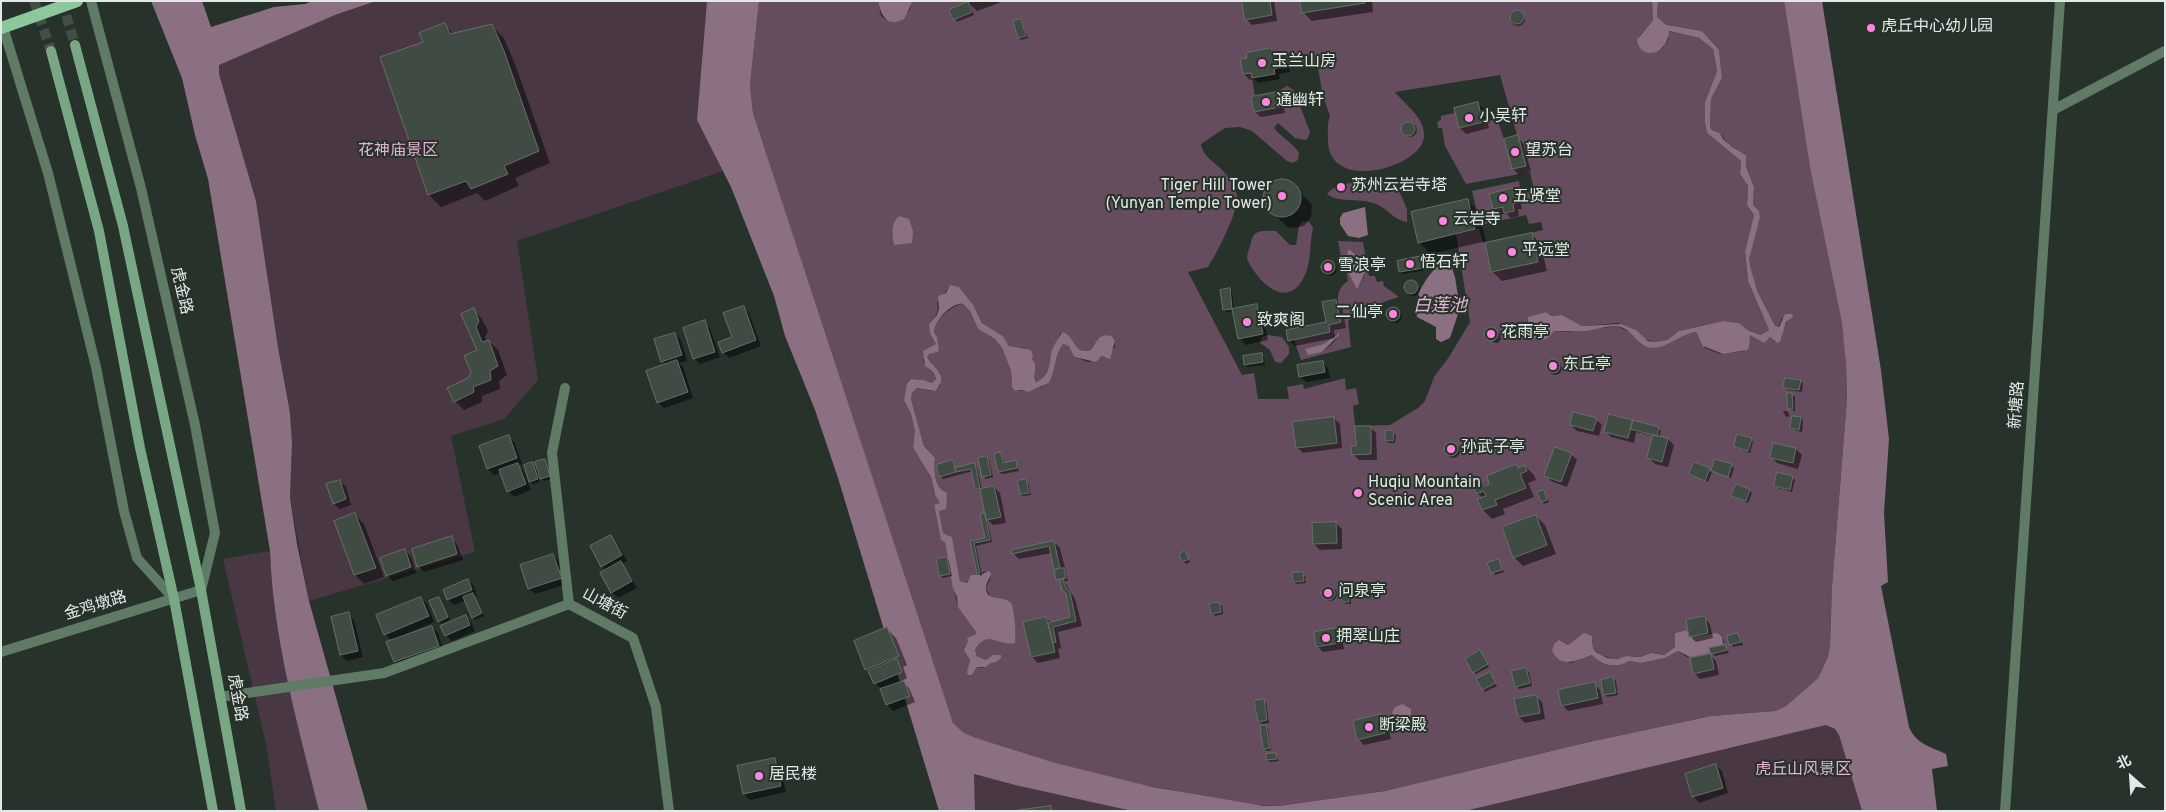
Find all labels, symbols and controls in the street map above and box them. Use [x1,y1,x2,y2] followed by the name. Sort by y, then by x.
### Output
[1881,18,1993,38] place label: 虎丘中心幼儿园
[1865,22,1877,34] marker: 虎丘中心幼儿园
[1272,53,1336,73] place label: 玉兰山房
[1256,57,1268,69] marker: 玉兰山房
[1276,92,1324,112] place label: 通幽轩
[1260,96,1272,108] marker: 通幽轩
[1479,108,1527,128] place label: 小吴轩
[1463,112,1475,124] marker: 小吴轩
[358,142,438,162] park label: 花神庙景区
[1525,142,1573,162] place label: 望苏台
[1509,146,1521,158] marker: 望苏台
[1105,177,1272,215] place label: Tiger Hill Tower (Yunyan Temple Tower)
[1351,177,1447,197] place label: 苏州云岩寺塔
[1335,181,1347,193] marker: 苏州云岩寺塔
[1513,188,1561,208] place label: 五贤堂
[1276,190,1288,202] marker: Tiger Hill Tower (Yunyan Temple Tower)
[1497,192,1509,204] marker: 五贤堂
[1453,211,1501,231] place label: 云岩寺
[1437,215,1449,227] marker: 云岩寺
[1522,242,1570,262] place label: 平远堂
[1506,246,1518,258] marker: 平远堂
[1420,254,1468,274] place label: 悟石轩
[1338,257,1386,277] place label: 雪浪亭
[1404,258,1416,270] marker: 悟石轩
[1322,261,1334,273] marker: 雪浪亭
[165,265,195,317] street label: 虎金路
[1413,296,1467,318] water label: 白莲池
[1335,304,1383,324] place label: 二仙亭
[1387,308,1399,320] marker: 二仙亭
[1257,312,1305,332] place label: 致爽阁
[1241,316,1253,328] marker: 致爽阁
[1501,324,1549,344] place label: 花雨亭
[1485,328,1497,340] marker: 花雨亭
[1563,356,1611,376] place label: 东丘亭
[1547,360,1559,372] marker: 东丘亭
[2007,380,2029,430] street label: 新塘路
[1461,439,1525,459] place label: 孙武子亭
[1445,443,1457,455] marker: 孙武子亭
[1368,474,1481,512] place label: Huqiu Mountain Scenic Area
[1352,487,1364,499] marker: Huqiu Mountain Scenic Area
[1338,583,1386,603] place label: 问泉亭
[578,585,630,625] street label: 山塘街
[1322,587,1334,599] marker: 问泉亭
[63,588,129,626] street label: 金鸡墩路
[1336,628,1400,648] place label: 拥翠山庄
[1320,632,1332,644] marker: 拥翠山庄
[222,673,250,723] street label: 虎金路
[1379,717,1427,737] place label: 断梁殿
[1363,721,1375,733] marker: 断梁殿
[2106,752,2156,802] north arrow
[2114,752,2134,774] text: 北
[1755,761,1851,781] park label: 虎丘山风景区
[769,766,817,786] place label: 居民楼
[753,770,765,782] marker: 居民楼

